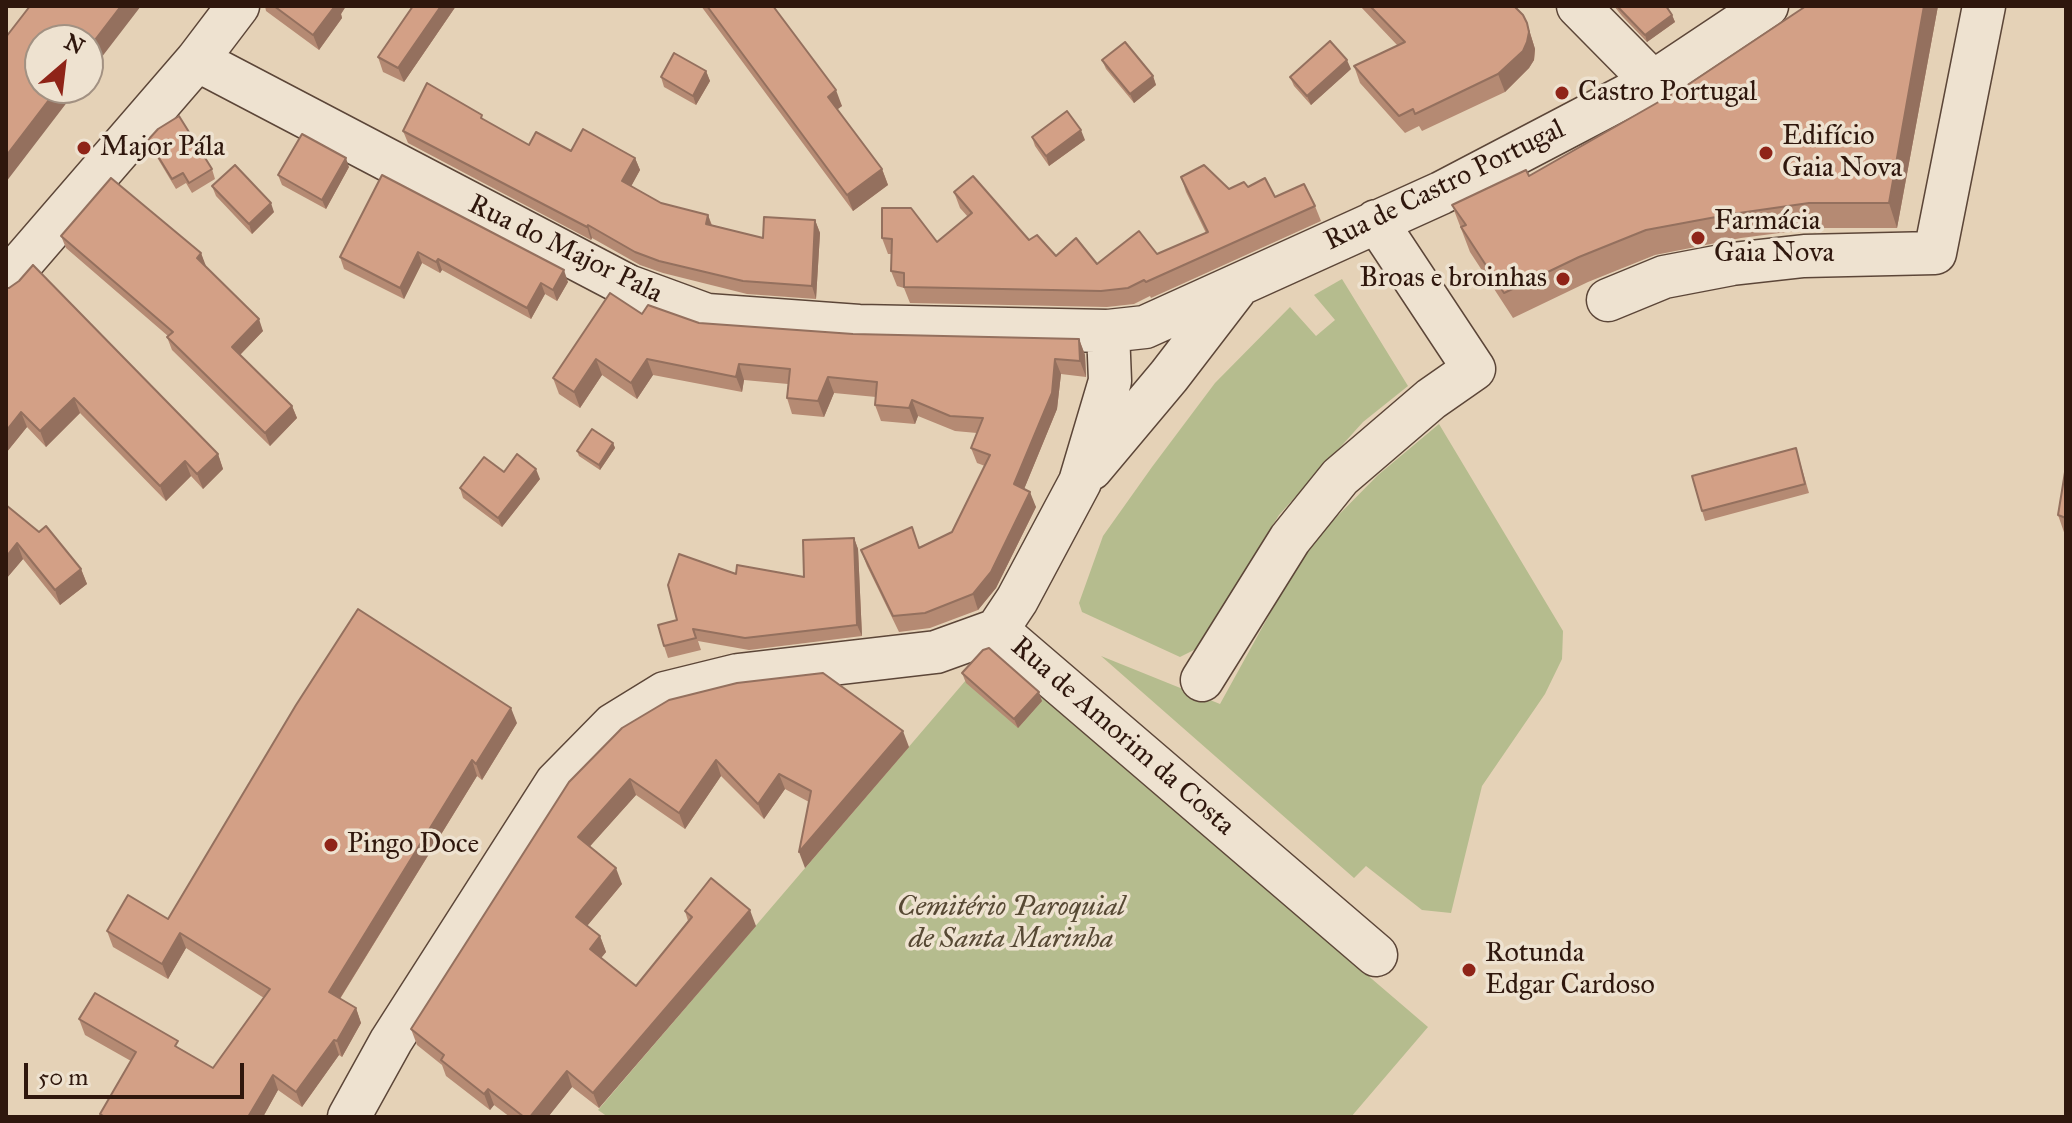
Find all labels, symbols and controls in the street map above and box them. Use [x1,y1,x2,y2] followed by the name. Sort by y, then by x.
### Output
[24,24,104,104] north arrow
[60,28,89,60] text: N
[1578,76,1757,110] place label: Castro Portugal
[1553,84,1571,102] marker: Castro Portugal
[1319,113,1571,259] street label: Rua de Castro Portugal
[1782,120,1902,186] place label: Edifício Gaia Nova
[100,131,225,165] place label: Major Pála
[75,139,93,157] marker: Major Pála
[1757,144,1775,162] marker: Edifício Gaia Nova
[463,189,667,311] street label: Rua do Major Pala
[1714,205,1834,271] place label: Farmácia Gaia Nova
[1689,229,1707,247] marker: Farmácia Gaia Nova
[1360,262,1547,296] place label: Broas e broinhas
[1554,270,1572,288] marker: Broas e broinhas
[1003,631,1241,843] street label: Rua de Amorim da Costa
[347,828,479,862] place label: Pingo Doce
[322,836,340,854] marker: Pingo Doce
[897,891,1125,957] park label: Cemitério Paroquial de Santa Marinha
[1485,937,1655,1003] place label: Rotunda Edgar Cardoso
[1460,961,1478,979] marker: Rotunda Edgar Cardoso
[28,1047,248,1097] scale bar
[38,1062,88,1092] text: 50 m

